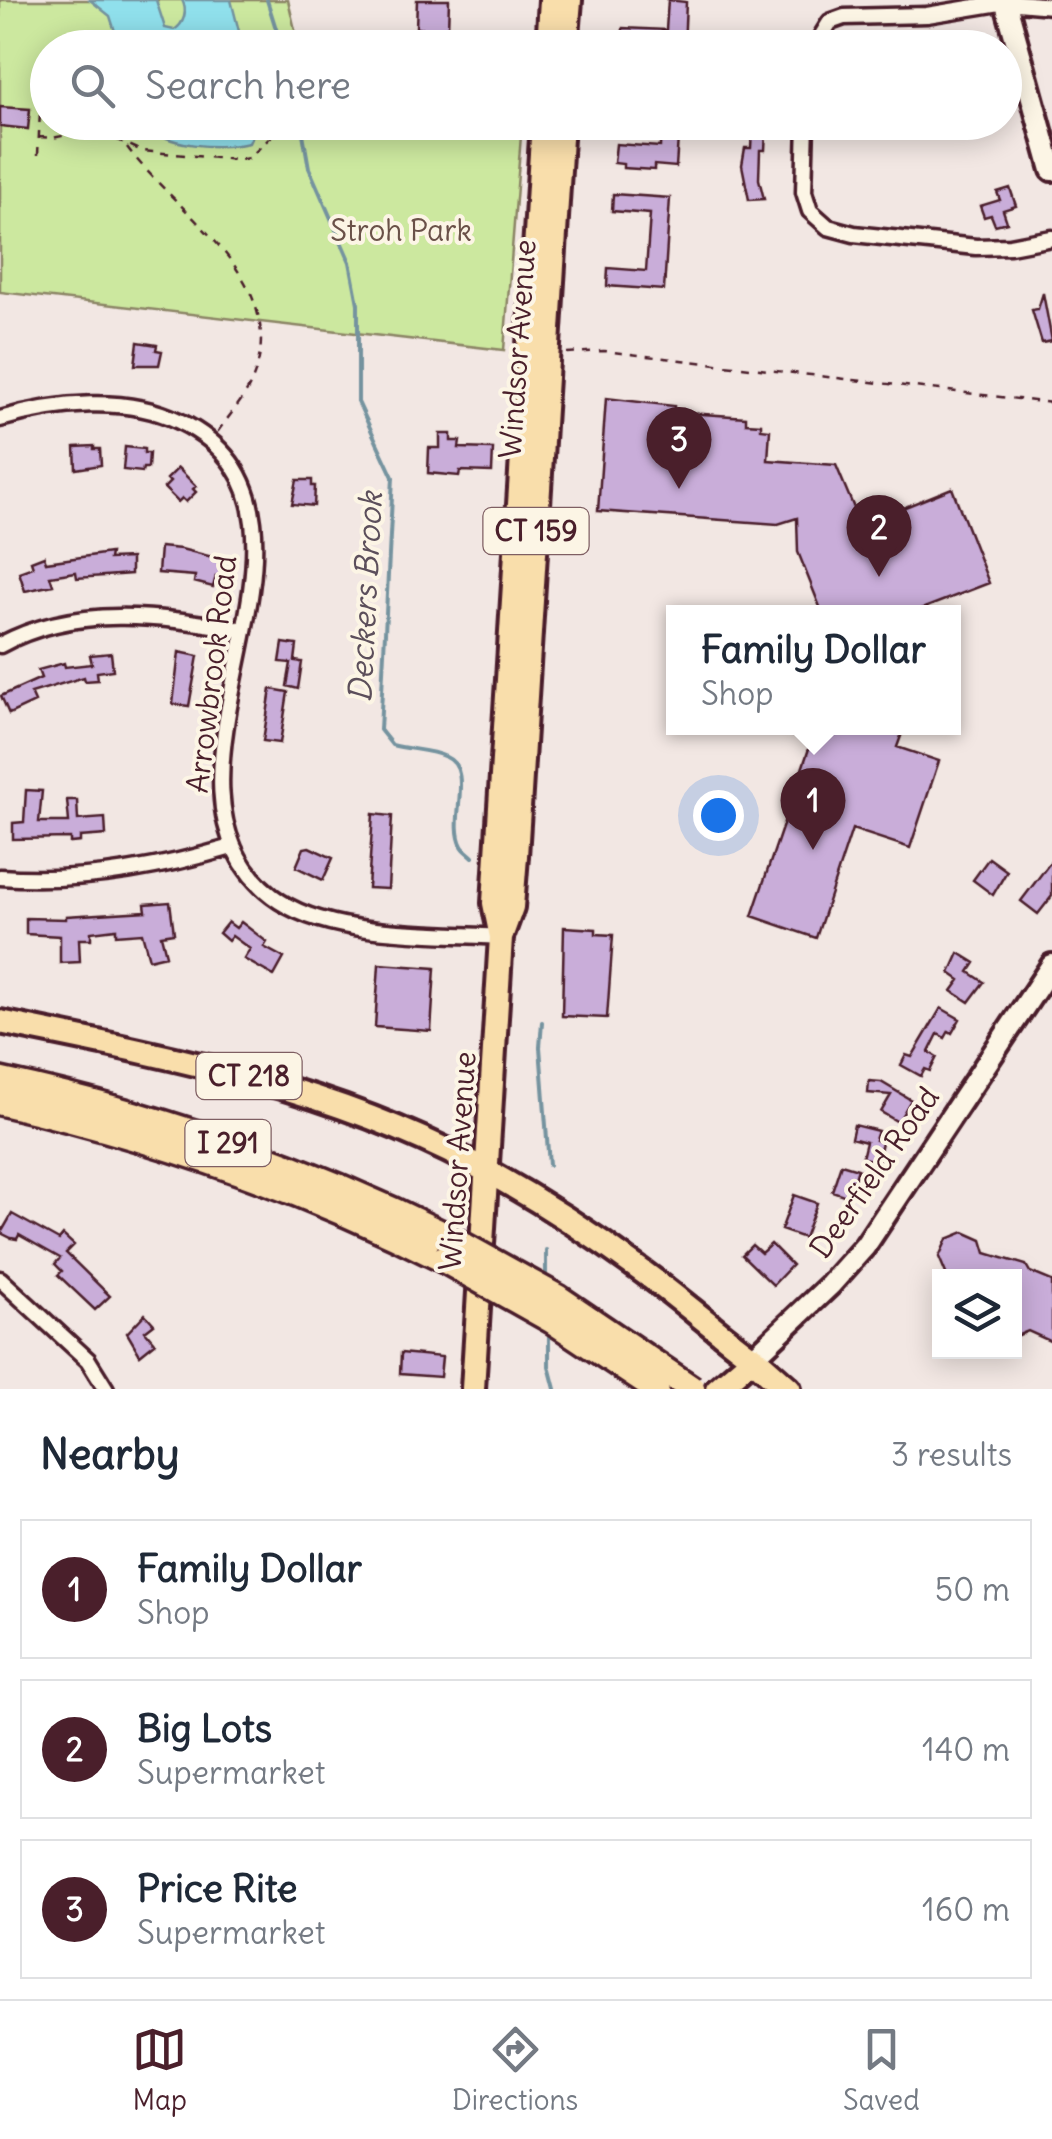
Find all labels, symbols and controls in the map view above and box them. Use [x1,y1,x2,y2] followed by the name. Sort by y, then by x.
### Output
[30,30,1022,140] search box
[65,58,120,113] icon: search
[145,62,351,109] text: Search here
[330,211,472,249] park label: Stroh Park
[490,238,544,460] street label: Windsor Avenue
[646,406,712,489] pin: 3
[339,488,391,703] water label: Deckers Brook
[846,494,912,577] pin: 2
[484,508,588,554] road number: CT 159
[178,553,244,795] street label: Arrowbrook Road
[666,605,961,735] popup
[701,626,926,673] text: Family Dollar
[701,673,774,714] text: Shop
[780,768,846,850] pin: 1
[693,790,744,841] your location
[430,1050,484,1272] street label: Windsor Avenue
[196,1053,302,1099] road number: CT 218
[801,1079,947,1265] street label: Deerfield Road
[186,1120,270,1166] road number: I 291
[932,1269,1022,1359] map controls
[932,1269,1022,1359] button: layers
[40,1428,179,1480] text: Nearby
[891,1434,1012,1475] text: 3 results
[137,1545,362,1592] text: Family Dollar
[68,1569,81,1610] text: 1
[935,1569,1010,1610] text: 50 m
[137,1592,209,1633] text: Shop
[137,1705,272,1752] text: Big Lots
[66,1729,83,1770] text: 2
[922,1729,1010,1770] text: 140 m
[137,1752,326,1793] text: Supermarket
[137,1865,298,1912] text: Price Rite
[65,1889,84,1930] text: 3
[922,1889,1010,1930] text: 160 m
[137,1912,326,1953] text: Supermarket
[132,2022,187,2118] tab: Map
[452,2022,578,2118] tab: Directions
[843,2022,920,2118] tab: Saved

